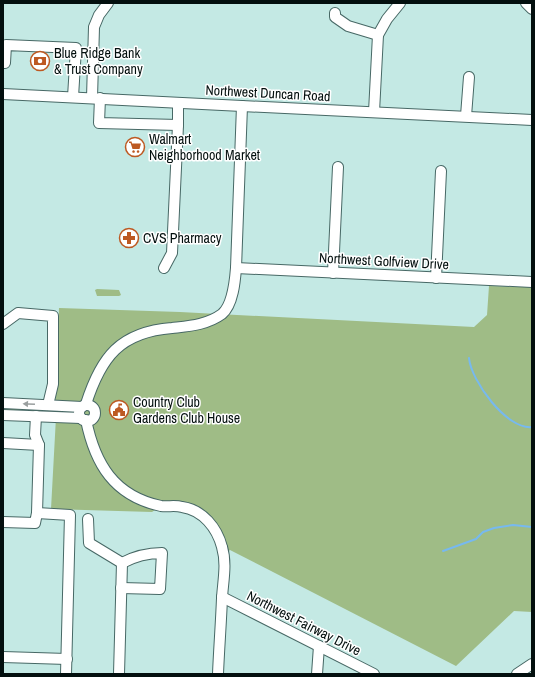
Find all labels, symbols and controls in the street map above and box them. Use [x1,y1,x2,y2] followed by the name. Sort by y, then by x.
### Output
[54,44,143,78] place label: Blue Ridge Bank & Trust Company
[29,50,51,72] bank icon: Blue Ridge Bank & Trust Company
[205,81,331,105] street label: Northwest Duncan Road
[149,130,260,164] place label: Walmart Neighborhood Market
[124,136,146,158] supermarket icon: Walmart Neighborhood Market
[118,227,140,249] pharmacy icon: CVS Pharmacy
[143,229,222,247] place label: CVS Pharmacy
[319,249,449,273] street label: Northwest Golfview Drive
[133,393,240,427] place label: Country Club Gardens Club House
[108,399,130,421] public building icon: Country Club Gardens Club House
[22,401,35,407] one-way arrow
[244,586,364,660] street label: Northwest Fairway Drive

